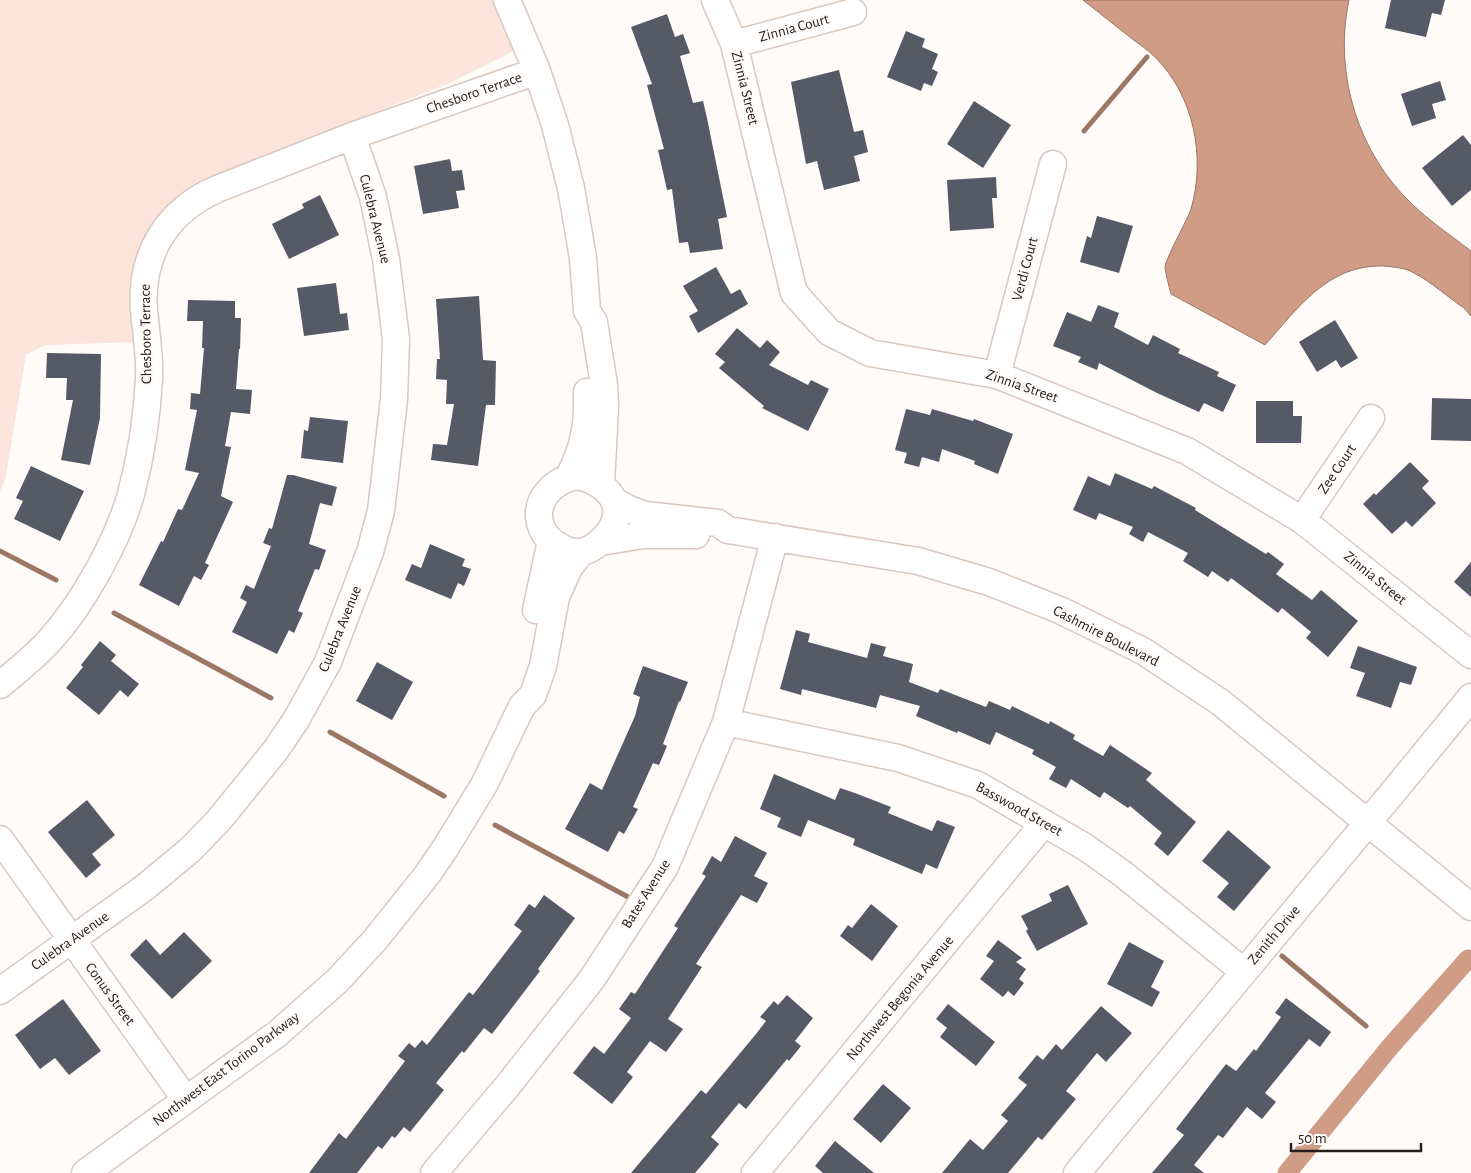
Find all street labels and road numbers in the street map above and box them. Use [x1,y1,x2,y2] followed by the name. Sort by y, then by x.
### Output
[757,11,831,45] street label: Zinnia Court
[729,50,761,127] street label: Zinnia Street
[424,70,524,116] street label: Chesboro Terrace
[357,173,393,265] street label: Culebra Avenue
[1009,235,1041,303] street label: Verdi Court
[138,284,154,384] street label: Chesboro Terrace
[984,367,1060,405] street label: Zinnia Street
[1315,441,1359,496] street label: Zee Court
[1341,548,1409,608] street label: Zinnia Street
[316,584,364,674] street label: Culebra Avenue
[1051,603,1162,669] street label: Cashmire Boulevard
[973,779,1065,839] street label: Basswood Street
[619,857,673,931] street label: Bates Avenue
[1245,903,1303,967] street label: Zenith Drive
[28,909,112,973] street label: Culebra Avenue
[844,933,956,1063] street label: Northwest Begonia Avenue
[82,960,138,1028] street label: Conus Street
[150,1009,303,1129] street label: Northwest East Torino Parkway

